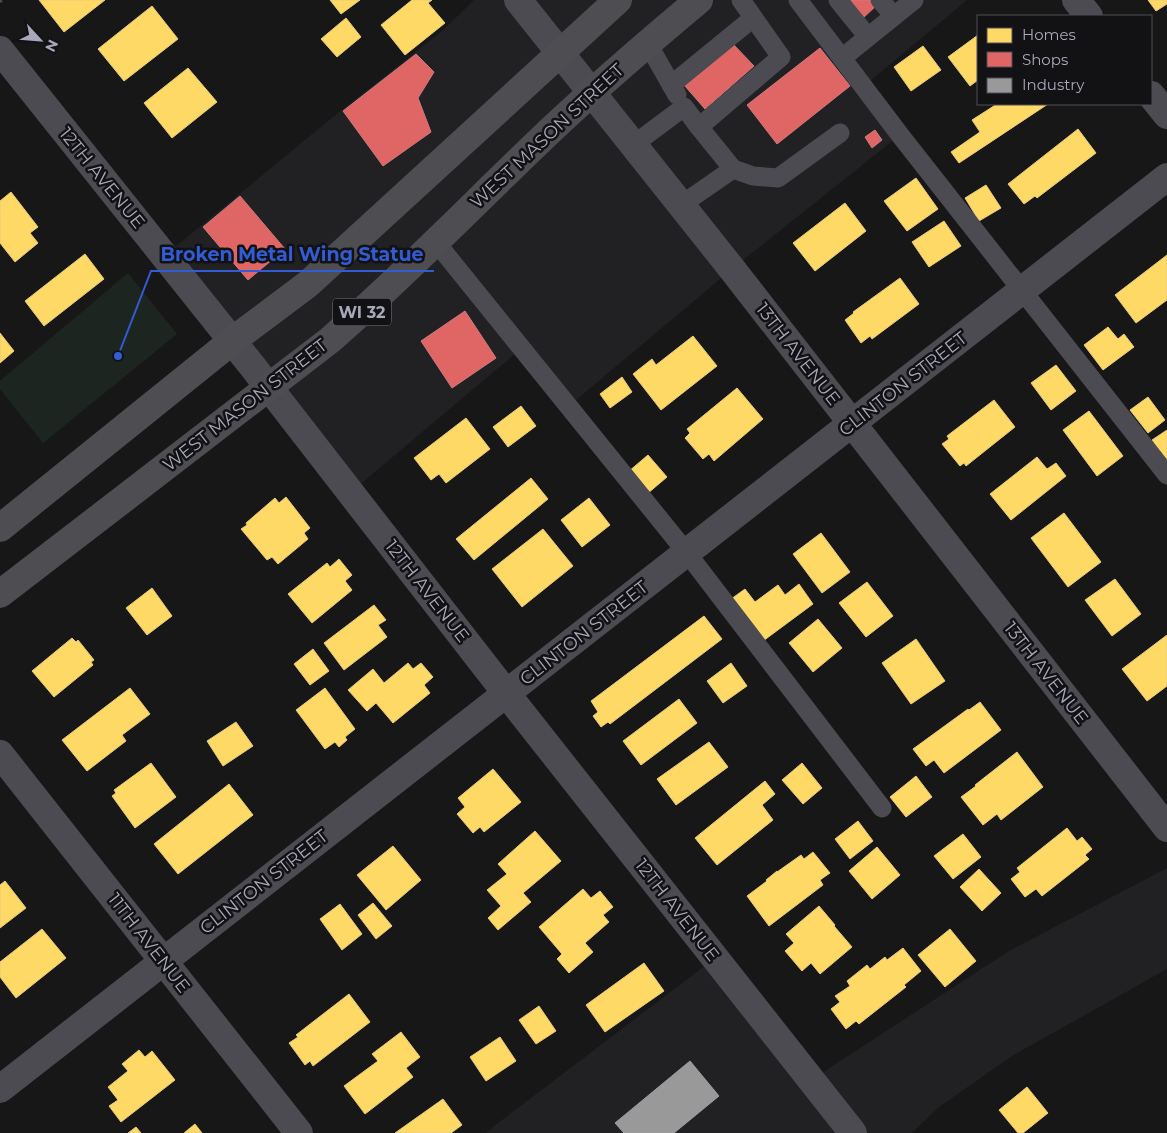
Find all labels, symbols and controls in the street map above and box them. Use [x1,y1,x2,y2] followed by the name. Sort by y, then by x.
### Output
[15,15,65,65] north arrow
[977,15,1152,105] legend
[1022,25,1076,44] text: Homes
[41,37,62,55] text: N
[1022,50,1068,69] text: Shops
[466,59,629,213] street label: WEST MASON STREET
[1022,75,1085,94] text: Industry
[54,123,150,233] street label: 12TH AVENUE
[151,237,434,271] callout: Broken Metal Wing Statue
[160,243,424,266] text: Broken Metal Wing Statue
[333,298,391,326] road number: WI 32
[751,298,845,410] street label: 13TH AVENUE
[834,327,972,441] street label: CLINTON STREET
[159,334,332,476] street label: WEST MASON STREET
[380,535,474,647] street label: 12TH AVENUE
[515,576,653,690] street label: CLINTON STREET
[999,617,1093,729] street label: 13TH AVENUE
[195,825,333,939] street label: CLINTON STREET
[630,854,724,966] street label: 12TH AVENUE
[103,889,195,997] street label: 11TH AVENUE

